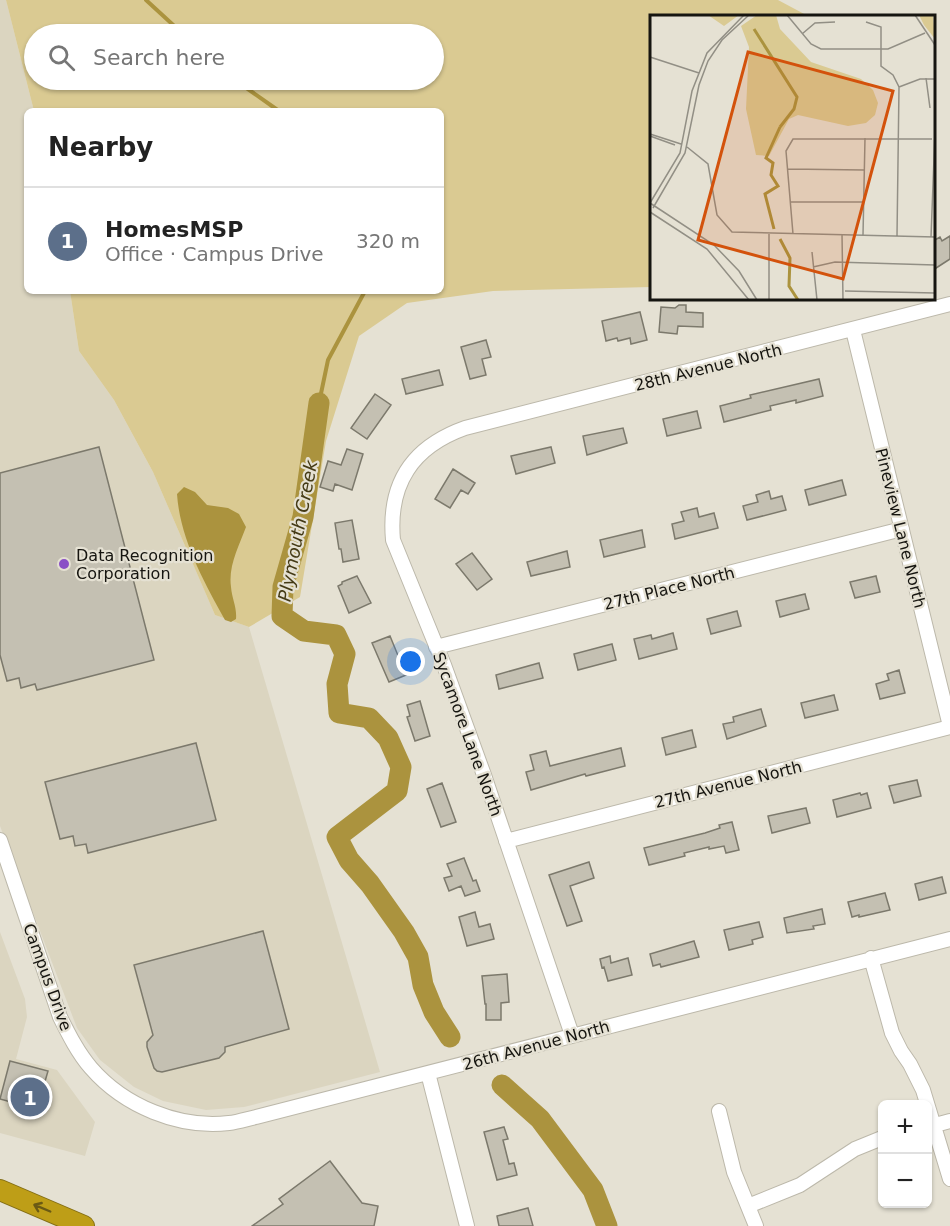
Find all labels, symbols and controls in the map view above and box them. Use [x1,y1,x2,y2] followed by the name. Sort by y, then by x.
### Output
[650,15,935,300] inset map
[24,24,444,90] search box
[45,41,78,74] icon: search
[93,45,225,70] text: Search here
[48,132,153,162] text: Nearby
[105,217,243,242] text: HomesMSP
[61,229,74,253] text: 1
[356,229,420,253] text: 320 m
[105,242,324,266] text: Office · Campus Drive
[632,340,784,395] street label: 28th Avenue North
[871,446,930,610] street label: Pineview Lane North
[274,457,322,603] water label: Plymouth Creek
[76,546,214,583] place label: Data Recognition Corporation
[57,557,71,571] marker: Data Recognition Corporation
[602,563,737,614] street label: 27th Place North
[396,647,425,676] your location
[429,649,506,819] street label: Sycamore Lane North
[652,757,804,812] street label: 27th Avenue North
[19,921,76,1033] street label: Campus Drive
[461,1017,612,1074] street label: 26th Avenue North
[10,1074,50,1120] pin: 1
[878,1100,932,1208] map controls
[878,1100,932,1154] button: +
[878,1154,932,1208] button: −
[34,1201,52,1213] one-way arrow

